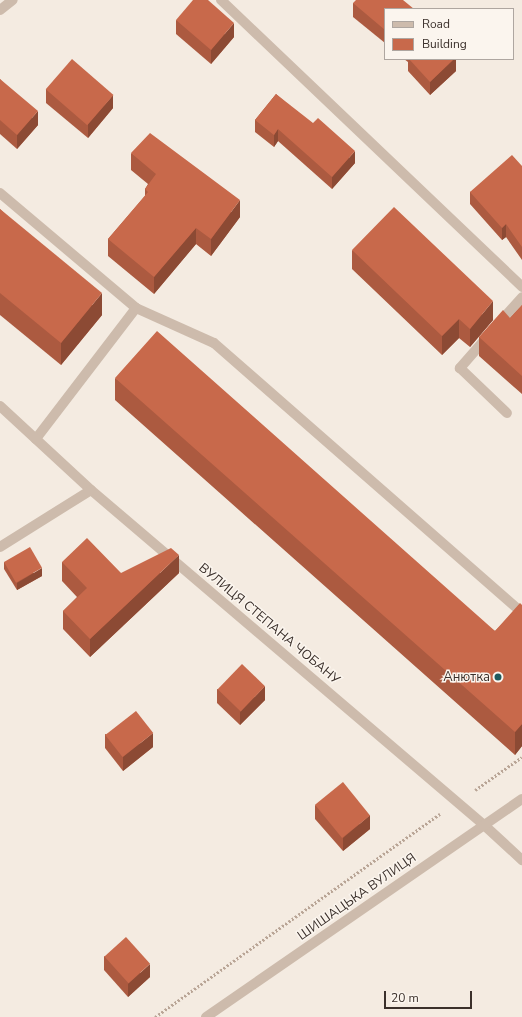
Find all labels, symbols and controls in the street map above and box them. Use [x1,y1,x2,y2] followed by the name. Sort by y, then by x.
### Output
[384,8,514,60] legend
[422,16,450,32] text: Road
[422,36,467,52] text: Building
[195,560,343,688] street label: ВУЛИЦЯ СТЕПАНА ЧОБАНУ
[443,669,490,685] place label: Анютка
[493,672,503,682] marker: Анютка
[295,850,419,944] street label: ШИШАЦЬКА ВУЛИЦЯ
[386,983,474,1009] scale bar
[391,990,419,1006] text: 20 m

